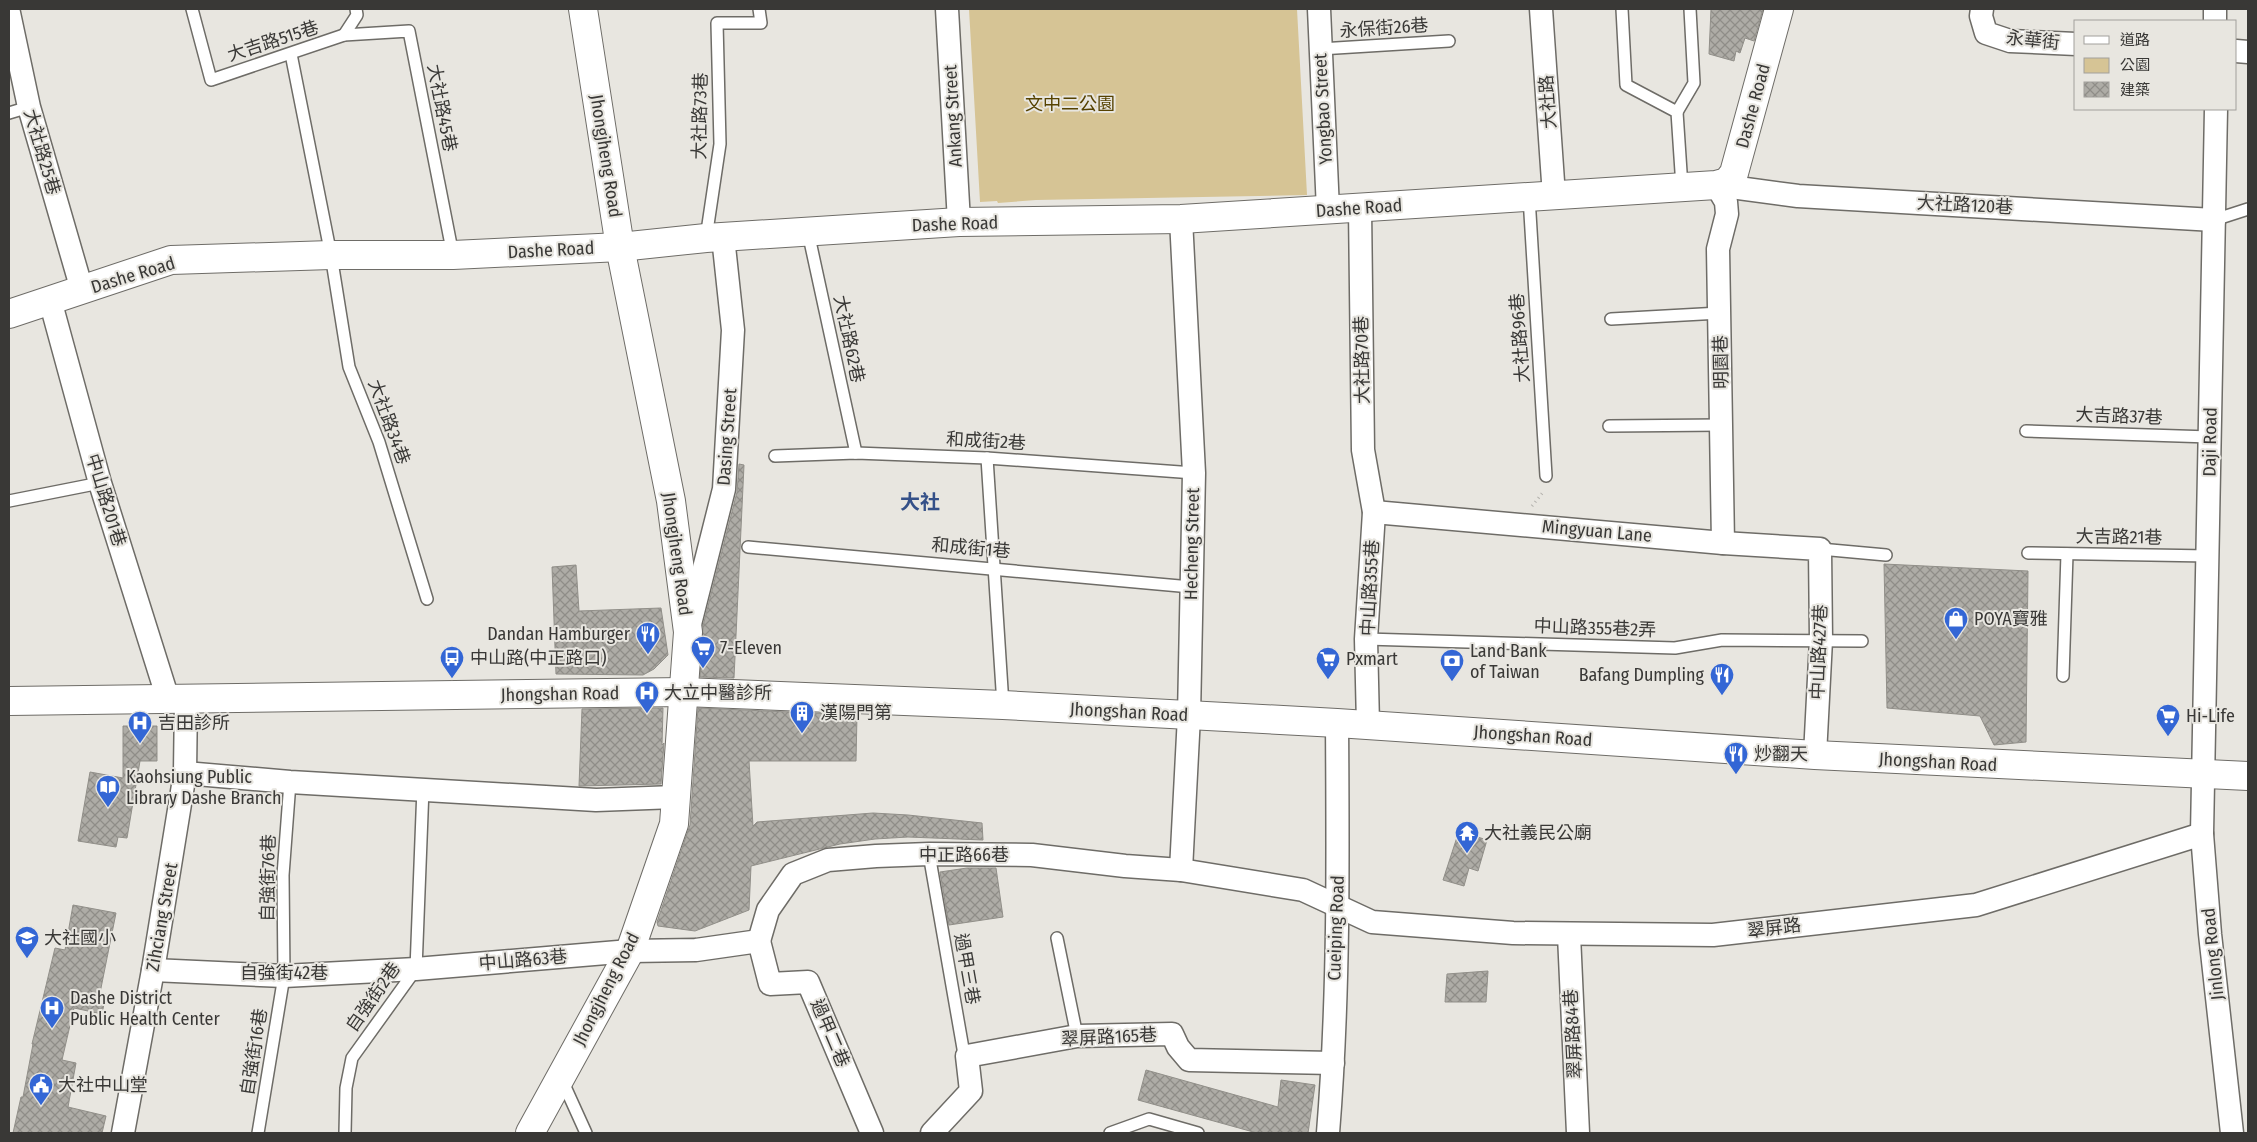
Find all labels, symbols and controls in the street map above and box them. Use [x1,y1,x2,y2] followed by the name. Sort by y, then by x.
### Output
[1339,14,1429,42] street label: 永保街26巷
[225,16,321,66] street label: 大吉路515巷
[2074,20,2237,110] legend
[2005,26,2061,54] street label: 永華街
[2120,31,2150,49] text: 道路
[1309,53,1337,165] street label: Yongbao Street
[2120,56,2150,74] text: 公園
[1731,61,1775,151] street label: Dashe Road
[423,62,461,154] street label: 大社路45巷
[939,64,967,168] street label: Ankang Street
[688,72,712,160] street label: 大社路73巷
[1535,74,1561,130] street label: 大社路
[2120,81,2150,99] text: 建築
[585,93,627,219] street label: Jhongjheng Road
[1025,93,1115,115] park label: 文中二公園
[19,107,65,197] street label: 大社路25巷
[1916,191,2014,219] street label: 大社路120巷
[1315,194,1403,222] street label: Dashe Road
[911,211,999,237] street label: Dashe Road
[507,237,595,263] street label: Dashe Road
[88,252,178,298] street label: Dashe Road
[1506,292,1534,384] street label: 大社路96巷
[829,293,869,385] street label: 大社路62巷
[1350,316,1374,404] street label: 大社路70巷
[1710,335,1732,389] street label: 明園巷
[363,377,415,467] street label: 大社路34巷
[713,387,741,486] street label: Dasing Street
[2075,403,2163,429] street label: 大吉路37巷
[2198,407,2222,477] street label: Daji Road
[946,428,1026,454] street label: 和成街2巷
[81,451,131,549] street label: 中山路201巷
[1180,488,1204,600] street label: Hecheng Street
[900,490,940,514] district label: 大社
[657,491,697,617] street label: Jhongjheng Road
[1541,515,1653,547] street label: Mingyuan Lane
[2076,525,2162,549] street label: 大吉路21巷
[931,534,1011,562] street label: 和成街1巷
[1356,539,1384,637] street label: 中山路355巷
[1806,604,1832,700] street label: 中山路427巷
[1943,606,1969,640] shop icon: POYA寶雅
[1974,608,2048,630] place label: POYA寶雅
[1533,615,1657,641] street label: 中山路355巷2弄
[635,621,661,655] restaurant icon: Dandan Hamburger
[487,623,631,645] place label: Dandan Hamburger
[690,635,716,669] supermarket icon: 7-Eleven
[720,637,782,659] place label: 7-Eleven
[1470,640,1547,683] place label: Land Bank of Taiwan
[439,645,465,679] bus stop icon: 中山路(中正路口)
[1315,646,1341,680] supermarket icon: Pxmart
[470,647,607,669] place label: 中山路(中正路口)
[1346,648,1398,670] place label: Pxmart
[1439,648,1465,682] bank icon: Land Bank of Taiwan
[1709,662,1735,696] restaurant icon: Bafang Dumpling
[1579,664,1705,686] place label: Bafang Dumpling
[634,680,660,714] hospital icon: 大立中醫診所
[500,682,620,706] street label: Jhongshan Road
[664,682,772,704] place label: 大立中醫診所
[1069,698,1189,726] street label: Jhongshan Road
[789,700,815,734] building icon: 漢陽門第
[820,702,892,724] place label: 漢陽門第
[2155,703,2181,737] supermarket icon: Hi-Life
[2186,705,2235,727] place label: Hi-Life
[127,710,153,744] hospital icon: 吉田診所
[158,712,230,734] place label: 吉田診所
[1473,721,1593,751] street label: Jhongshan Road
[1723,741,1749,775] restaurant icon: 炒翻天
[1754,743,1808,765] place label: 炒翻天
[1878,748,1998,776] street label: Jhongshan Road
[126,766,282,809] place label: Kaohsiung Public Library Dashe Branch
[95,774,121,808] library icon: Kaohsiung Public Library Dashe Branch
[1454,820,1480,854] temple icon: 大社義民公廟
[1484,822,1592,844] place label: 大社義民公廟
[256,834,280,922] street label: 自強街76巷
[919,844,1009,866] street label: 中正路66巷
[142,861,182,973] street label: Zihciang Street
[1323,875,1349,981] street label: Cueiping Road
[2197,907,2229,1001] street label: Jinlong Road
[1746,914,1802,942] street label: 翠屏路
[14,925,40,959] school or university icon: 大社國小
[44,927,116,949] place label: 大社國小
[568,929,644,1049] street label: Jhongjheng Road
[950,932,984,1006] street label: 過甲三巷
[478,945,568,975] street label: 中山路63巷
[341,958,405,1036] street label: 自強街2巷
[240,962,328,984] street label: 自強街42巷
[70,987,220,1030] place label: Dashe District Public Health Center
[1560,989,1586,1079] street label: 翠屏路84巷
[39,995,65,1029] hospital icon: Dashe District Public Health Center
[806,996,854,1070] street label: 過甲二巷
[236,1007,272,1097] street label: 自強街16巷
[1060,1023,1158,1051] street label: 翠屏路165巷
[28,1072,54,1106] public building icon: 大社中山堂
[58,1074,148,1096] place label: 大社中山堂

